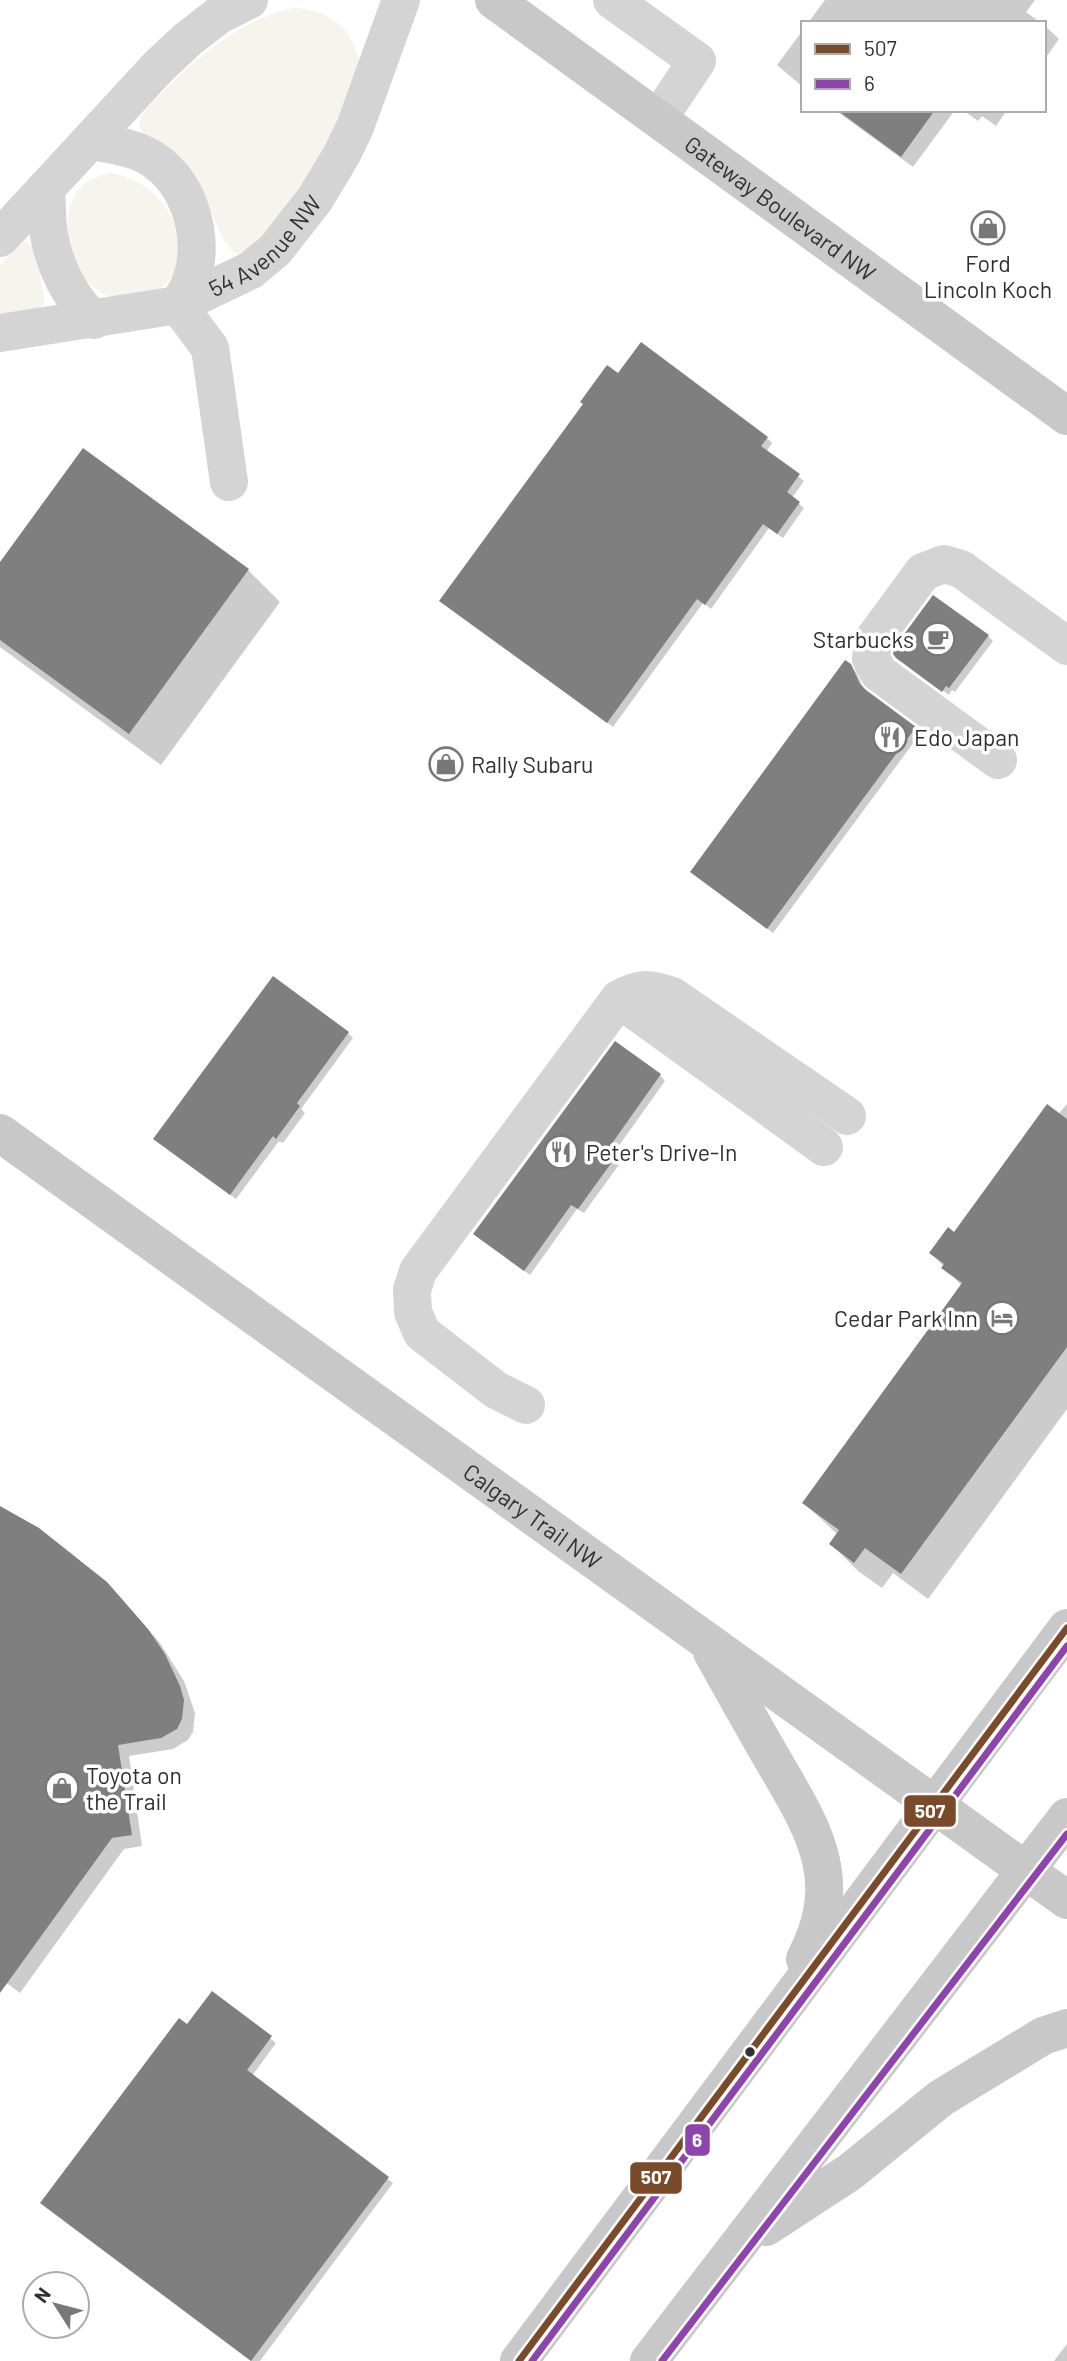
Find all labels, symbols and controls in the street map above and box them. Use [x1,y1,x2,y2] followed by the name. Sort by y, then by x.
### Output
[801,21,1046,112] legend
[864,35,897,60] text: 507
[864,70,875,95] text: 6
[680,129,881,287] street label: Gateway Boulevard NW
[204,189,327,302] street label: 54 Avenue NW
[969,209,1007,247] shop icon: Ford Lincoln Koch
[924,249,1052,303] place label: Ford Lincoln Koch
[919,620,957,658] cafe icon: Starbucks
[813,625,914,653] place label: Starbucks
[871,718,909,756] restaurant icon: Edo Japan
[914,723,1019,751] place label: Edo Japan
[427,745,465,783] shop icon: Rally Subaru
[471,750,593,778] place label: Rally Subaru
[542,1133,580,1171] restaurant icon: Peter's Drive-In
[586,1138,737,1166] place label: Peter's Drive-In
[983,1299,1021,1337] hotel icon: Cedar Park Inn
[834,1304,978,1332] place label: Cedar Park Inn
[458,1457,607,1575] street label: Calgary Trail NW
[86,1761,182,1815] place label: Toyota on the Trail
[43,1769,81,1807] shop icon: Toyota on the Trail
[903,1794,957,1828] line badge: 507
[915,1799,946,1822] text: 507
[743,2045,757,2059] unlabelled marker
[684,2123,711,2157] line badge: 6
[692,2128,702,2151] text: 6
[629,2161,683,2195] line badge: 507
[641,2165,672,2188] text: 507
[21,2270,91,2340] north arrow
[29,2283,55,2307] text: N

